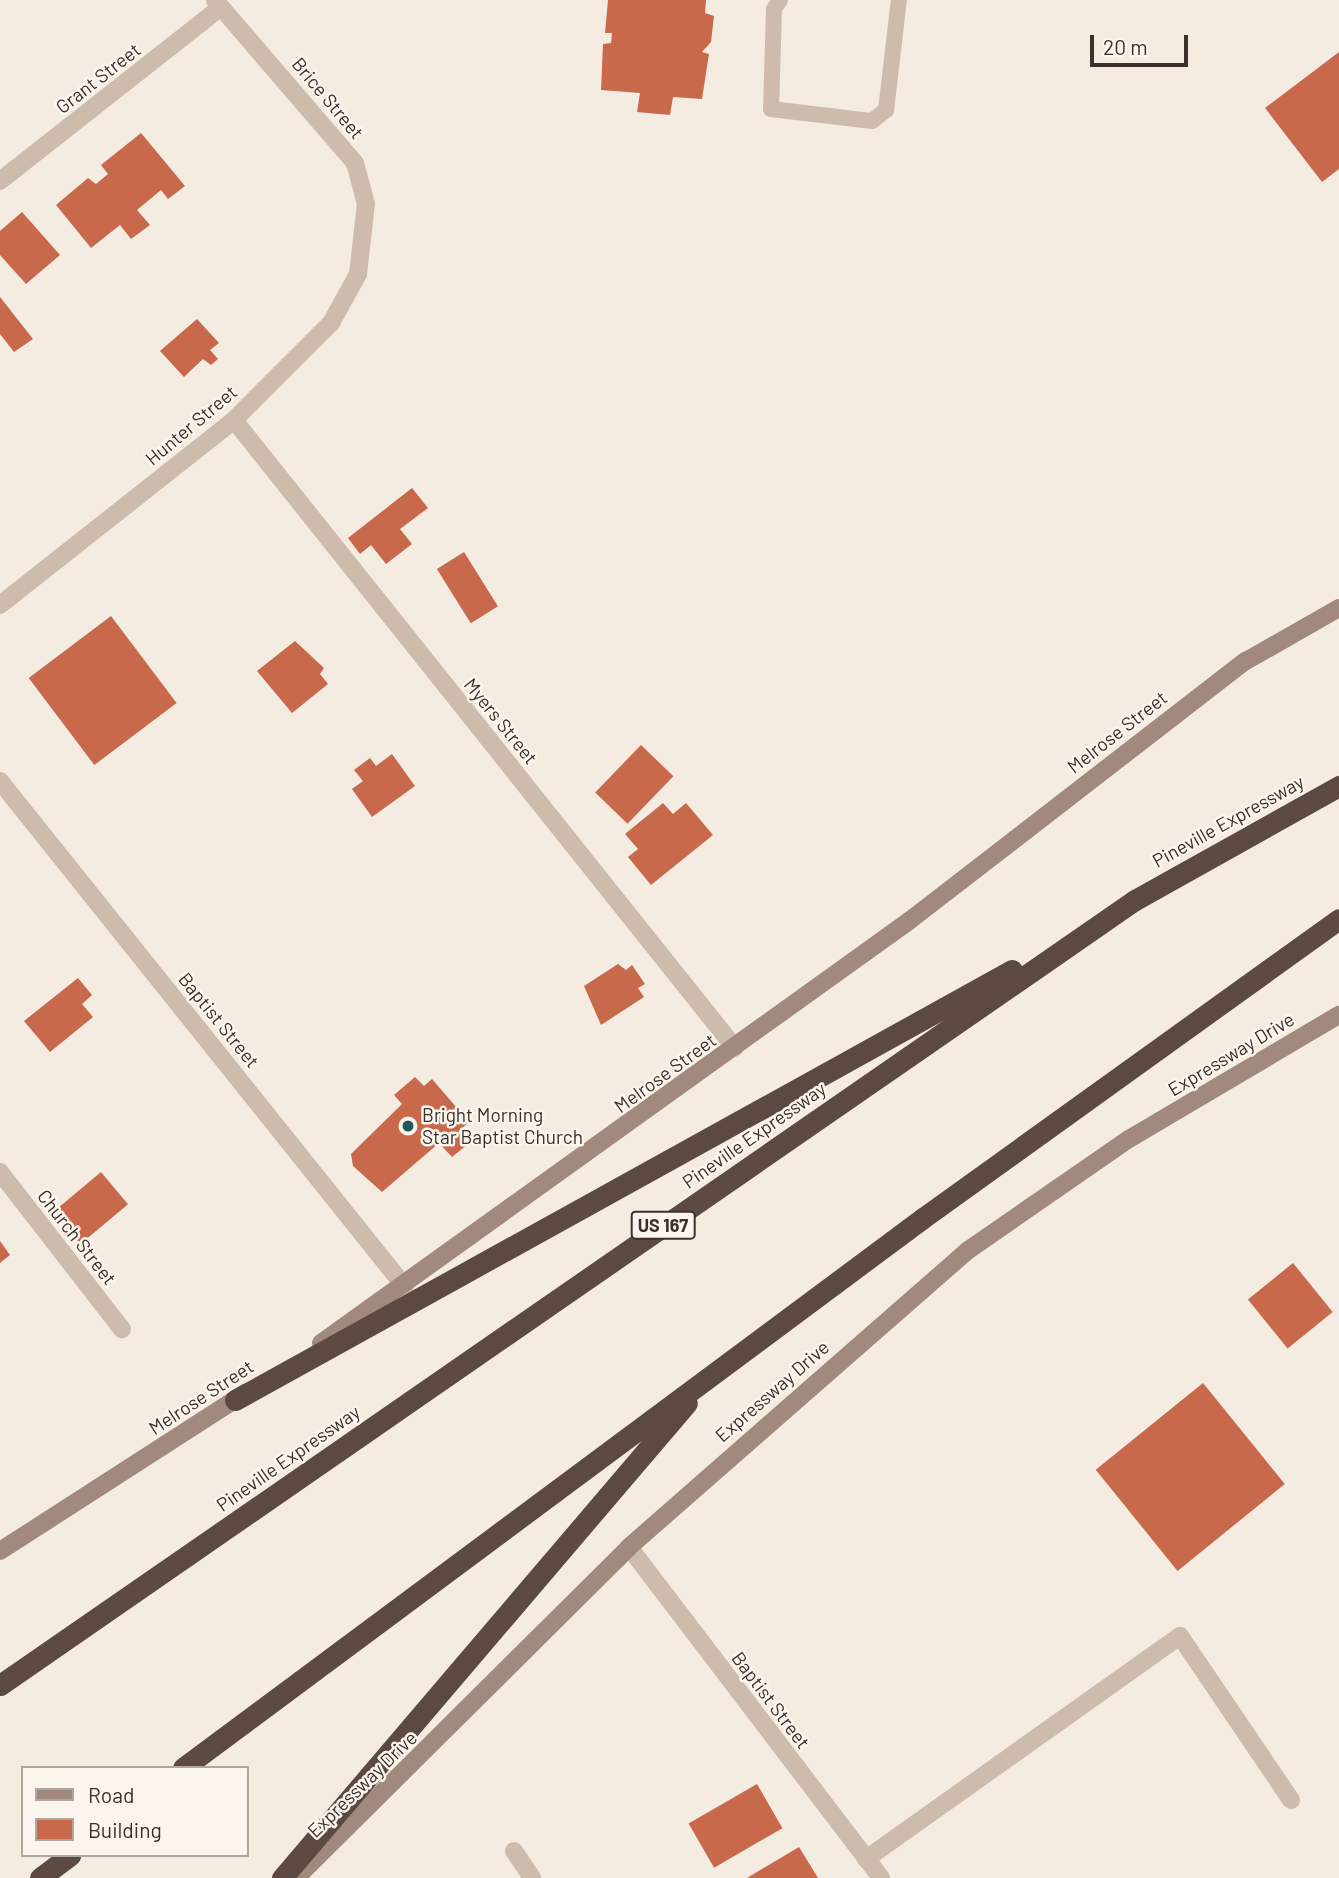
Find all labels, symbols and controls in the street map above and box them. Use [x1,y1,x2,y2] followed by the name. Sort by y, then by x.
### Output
[1094,21,1192,65] scale bar
[1103,34,1148,59] text: 20 m
[51,38,145,118] street label: Grant Street
[287,53,369,143] street label: Brice Street
[141,380,241,470] street label: Hunter Street
[459,673,543,769] street label: Myers Street
[1063,686,1171,778] street label: Melrose Street
[1148,770,1308,872] street label: Pineville Expressway
[174,968,264,1072] street label: Baptist Street
[1164,1007,1298,1101] street label: Expressway Drive
[610,1028,720,1118] street label: Melrose Street
[678,1077,830,1193] street label: Pineville Expressway
[422,1104,583,1148] place label: Bright Morning Star Baptist Church
[400,1118,416,1134] marker: Bright Morning Star Baptist Church
[33,1185,121,1289] street label: Church Street
[630,1210,696,1240] road number: US 167
[710,1335,834,1447] street label: Expressway Drive
[144,1355,258,1439] street label: Melrose Street
[212,1400,364,1516] street label: Pineville Expressway
[727,1647,815,1753] street label: Baptist Street
[303,1726,421,1842] street label: Expressway Drive
[21,1766,248,1857] legend
[88,1782,134,1807] text: Road
[88,1817,162,1842] text: Building

